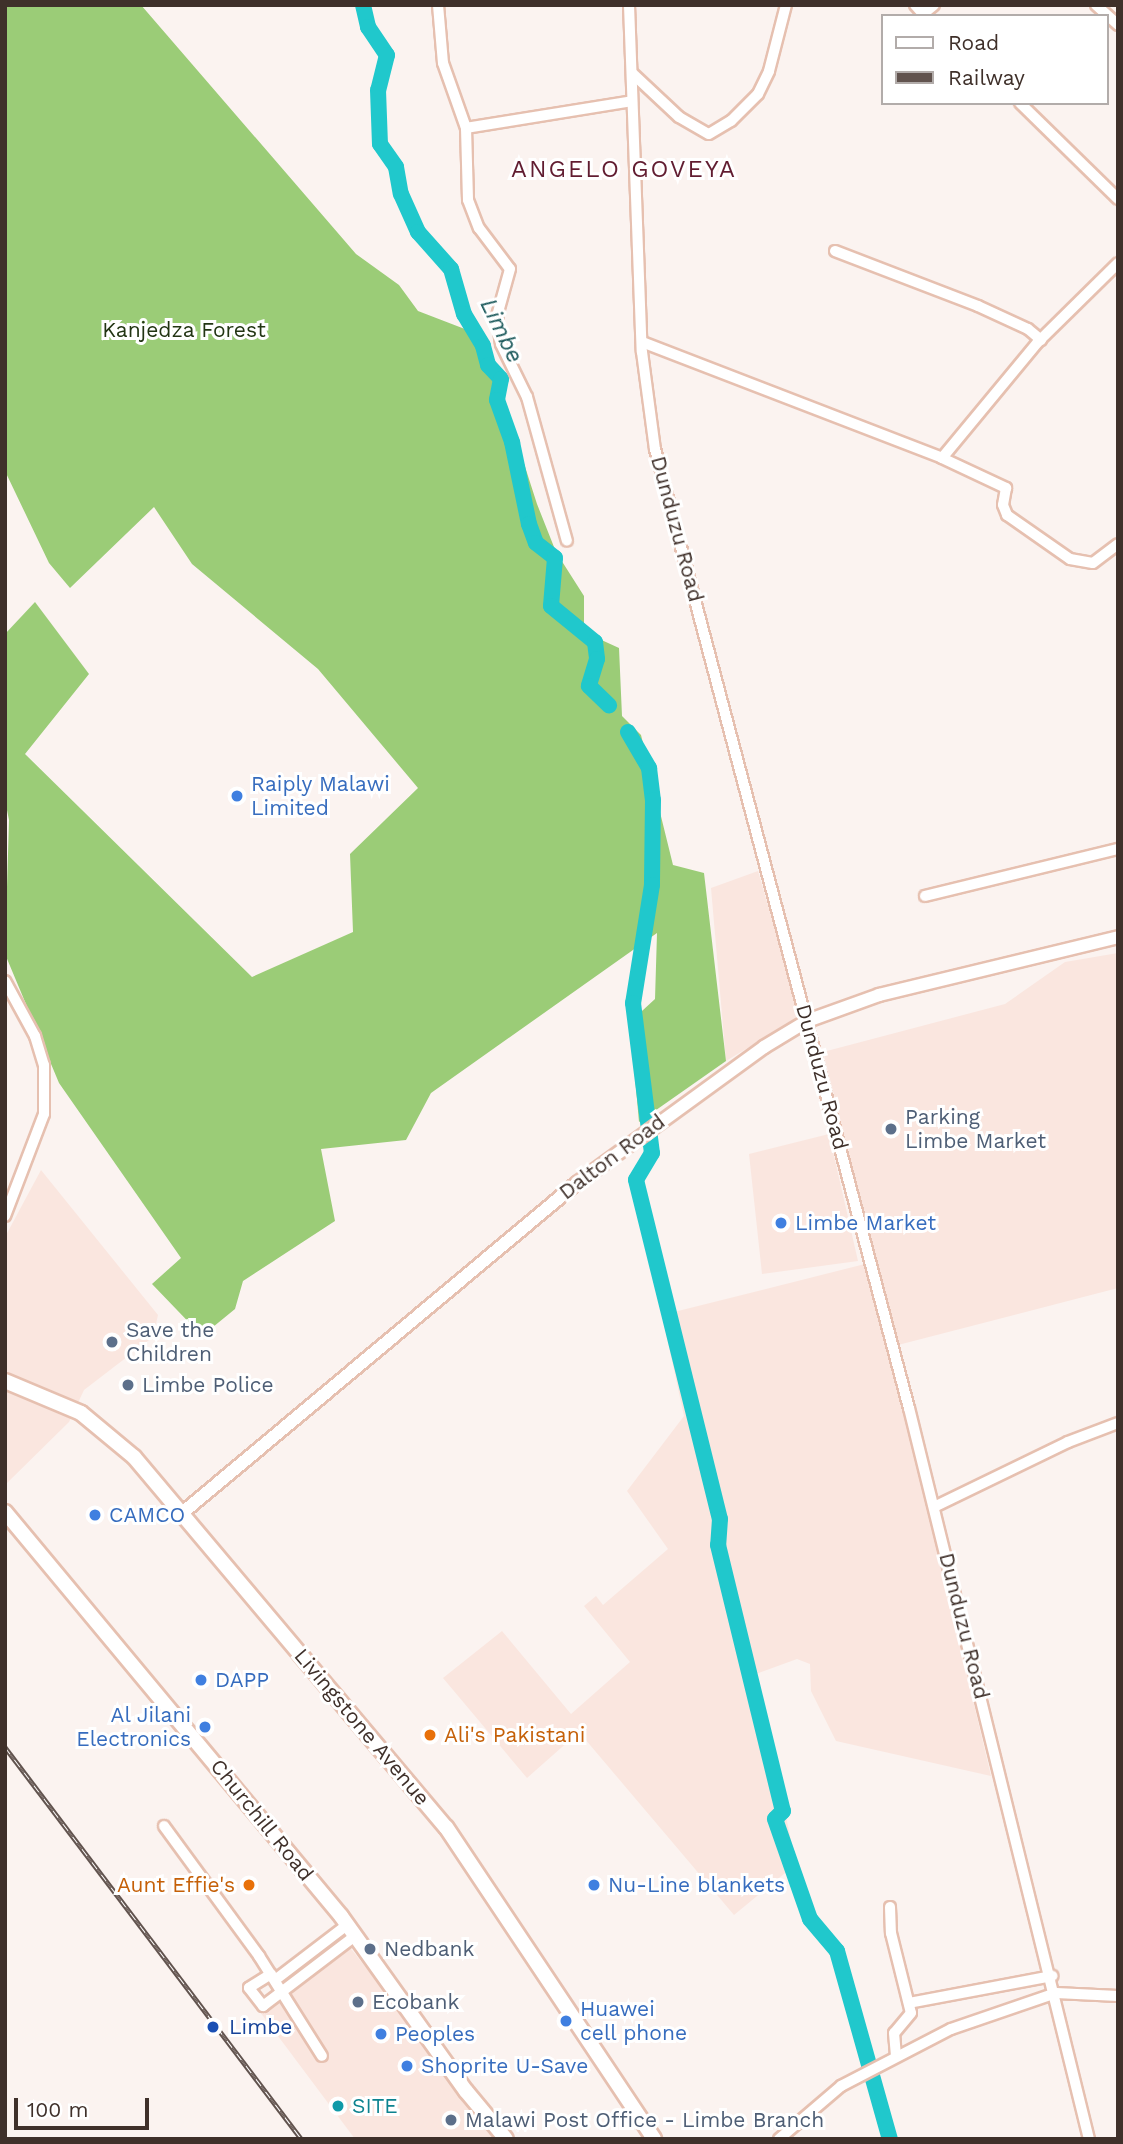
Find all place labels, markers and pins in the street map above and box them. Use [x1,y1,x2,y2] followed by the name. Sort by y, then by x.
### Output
[251,771,390,821] place label: Raiply Malawi Limited
[229,788,245,804] marker: Raiply Malawi Limited
[905,1104,1046,1154] place label: Parking Limbe Market
[883,1121,899,1137] marker: Parking Limbe Market
[795,1210,936,1236] place label: Limbe Market
[773,1215,789,1231] marker: Limbe Market
[126,1317,215,1367] place label: Save the Children
[104,1334,120,1350] marker: Save the Children
[142,1372,274,1398] place label: Limbe Police
[120,1377,136,1393] marker: Limbe Police
[109,1502,185,1528] place label: CAMCO
[87,1507,103,1523] marker: CAMCO
[215,1667,269,1693] place label: DAPP
[193,1672,209,1688] marker: DAPP
[76,1702,191,1752] place label: Al Jilani Electronics
[197,1719,213,1735] marker: Al Jilani Electronics
[444,1722,585,1748] place label: Ali's Pakistani
[422,1727,438,1743] marker: Ali's Pakistani
[117,1872,235,1898] place label: Aunt Effie's
[608,1872,785,1898] place label: Nu-Line blankets
[241,1877,257,1893] marker: Aunt Effie's
[586,1877,602,1893] marker: Nu-Line blankets
[384,1936,474,1962] place label: Nedbank
[362,1941,378,1957] marker: Nedbank
[372,1989,459,2015] place label: Ecobank
[350,1994,366,2010] marker: Ecobank
[580,1996,688,2046] place label: Huawei cell phone
[558,2013,574,2029] marker: Huawei cell phone
[229,2014,292,2040] place label: Limbe
[203,2017,223,2037] marker: Limbe
[395,2021,475,2047] place label: Peoples
[373,2026,389,2042] marker: Peoples
[421,2053,588,2079] place label: Shoprite U-Save
[399,2058,415,2074] marker: Shoprite U-Save
[352,2093,398,2119] place label: SITE
[330,2098,346,2114] marker: SITE
[465,2107,824,2133] place label: Malawi Post Office - Limbe Branch
[443,2112,459,2128] marker: Malawi Post Office - Limbe Branch

